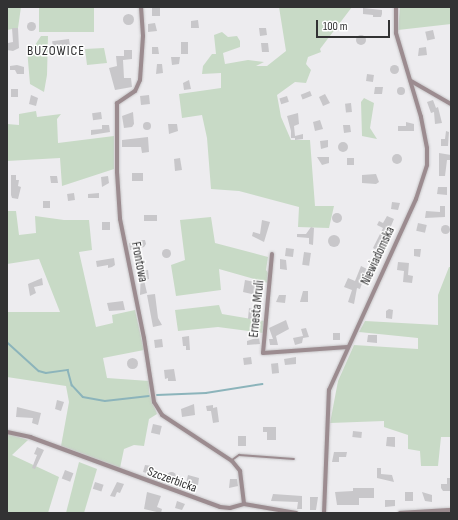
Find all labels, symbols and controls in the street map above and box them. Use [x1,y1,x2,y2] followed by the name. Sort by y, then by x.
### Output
[318,12,392,38] scale bar
[323,19,348,34] text: 100 m
[27,43,85,59] district label: BUZOWICE
[358,224,398,288] street label: Niewiadomska
[127,240,151,284] street label: Frontowa
[246,280,268,338] street label: Ernesta Mruli
[145,464,199,496] street label: Szczerbicka

